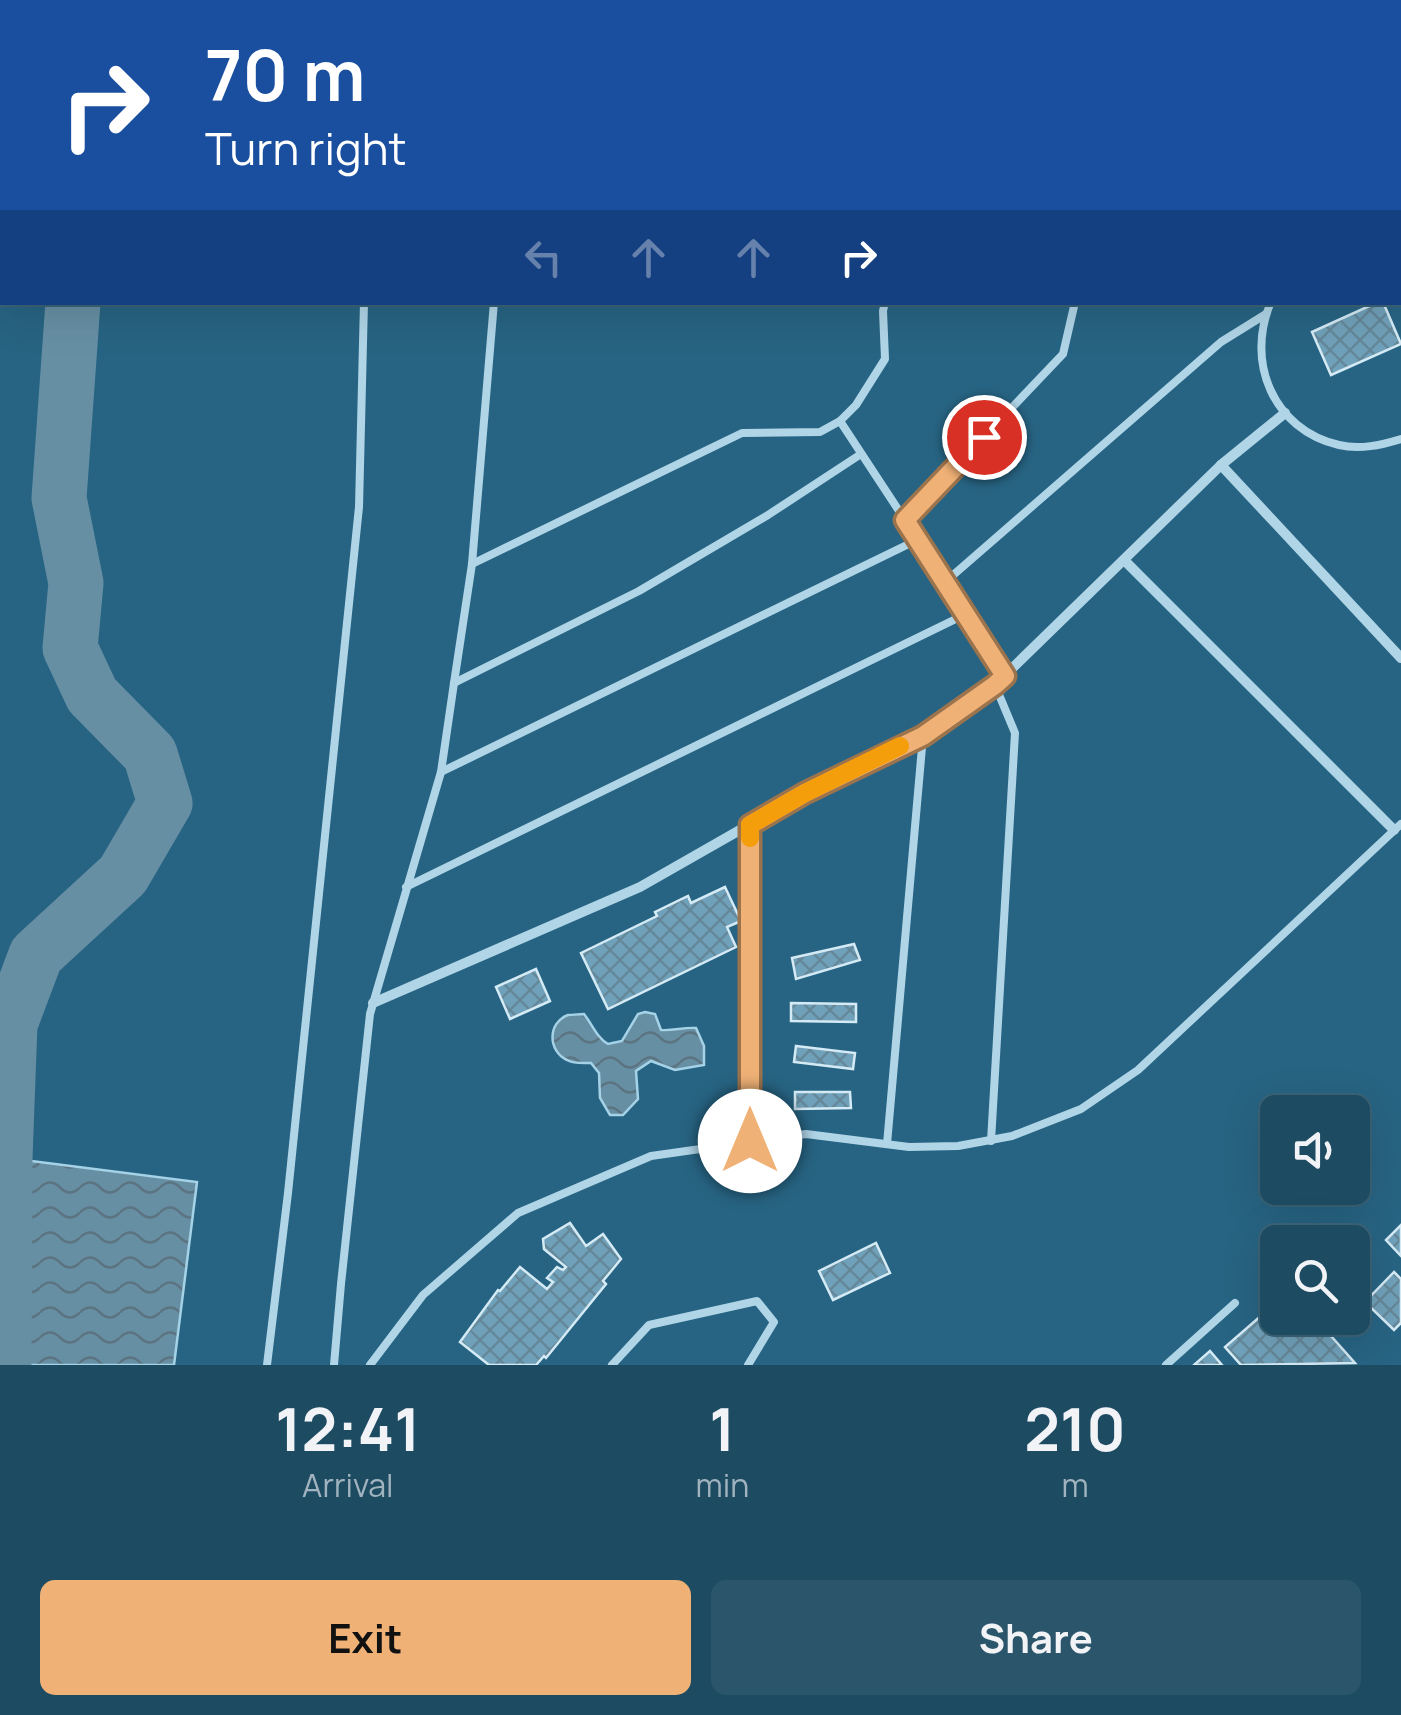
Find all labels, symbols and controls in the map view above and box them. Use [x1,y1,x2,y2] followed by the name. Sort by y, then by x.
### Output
[205,26,365,122] text: 70 m
[40,40,170,170] icon: right
[205,117,406,179] text: Turn right
[516,230,571,285] icon: left
[621,230,676,285] icon: ahead
[726,230,781,285] icon: ahead
[831,230,886,285] icon: right
[942,395,1027,480] pin
[957,410,1012,465] icon: arrive
[698,1089,802,1193] position arrow
[1260,1095,1370,1335] map controls
[1260,1095,1370,1205] button: sound
[1260,1225,1370,1335] button: search
[275,1387,420,1469] text: 12:41
[709,1387,736,1469] text: 1
[1024,1387,1126,1469] text: 210
[302,1463,393,1507] text: Arrival
[696,1463,749,1507] text: min
[1062,1463,1089,1507] text: m
[40,1580,691,1695] button: Exit
[711,1580,1361,1695] button: Share

